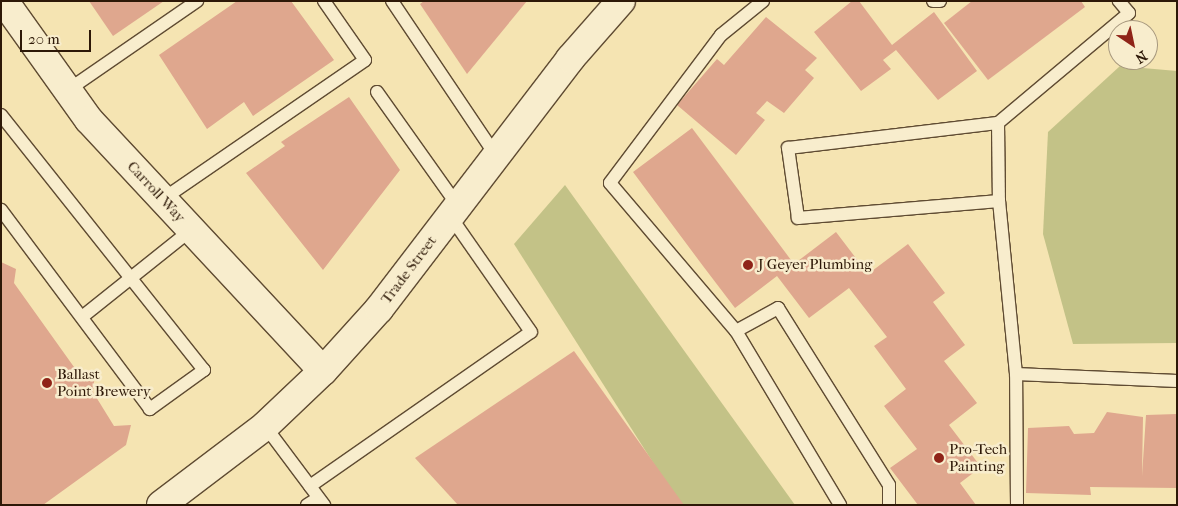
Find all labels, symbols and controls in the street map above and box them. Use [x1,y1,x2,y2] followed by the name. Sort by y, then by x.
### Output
[22,20,94,52] scale bar
[1108,20,1158,70] north arrow
[28,30,60,48] text: 20 m
[1132,47,1150,67] text: N
[123,158,189,226] street label: Carroll Way
[378,232,440,308] street label: Trade Street
[758,256,872,274] place label: J Geyer Plumbing
[742,259,754,271] marker: J Geyer Plumbing
[57,365,151,400] place label: Ballast Point Brewery
[41,377,53,389] marker: Ballast Point Brewery
[949,440,1007,475] place label: Pro-Tech Painting
[933,452,945,464] marker: Pro-Tech Painting

